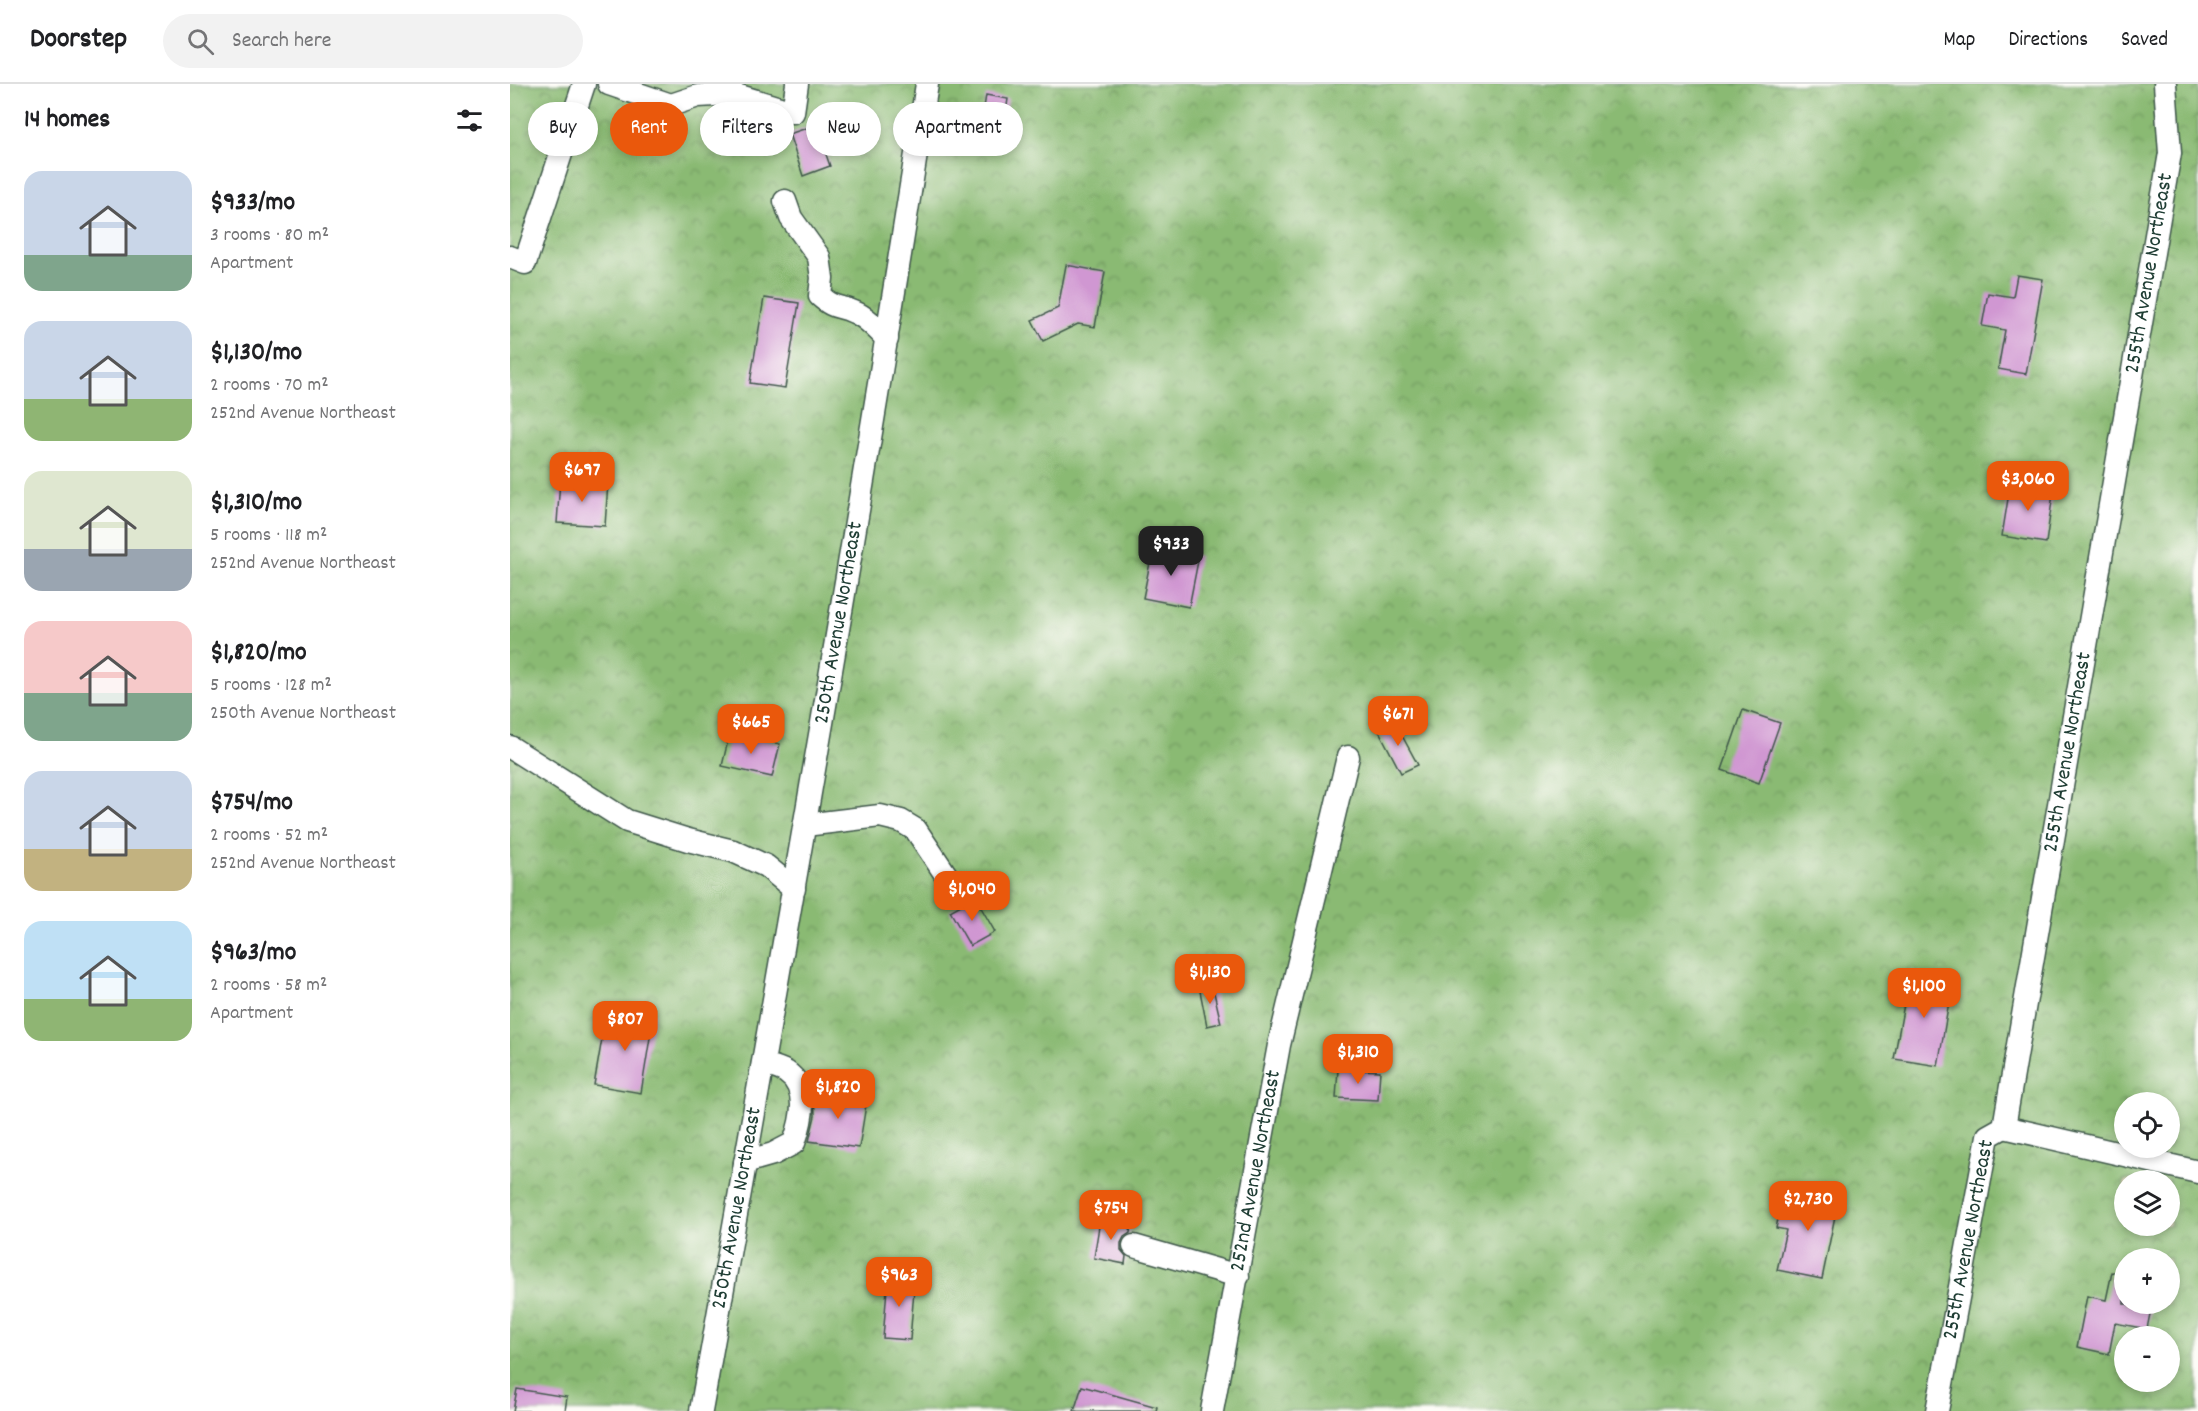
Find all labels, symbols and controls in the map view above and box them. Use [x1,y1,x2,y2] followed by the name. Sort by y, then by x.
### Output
[163,14,583,68] search box
[30,21,127,61] text: Doorstep
[184,25,217,58] icon: search
[232,26,332,57] text: Search here
[1944,26,1975,56] text: Map
[2008,26,2088,56] text: Directions
[2121,26,2168,56] text: Saved
[24,102,110,139] text: 14 homes
[528,102,598,156] chip: Buy
[610,102,688,156] chip: Rent
[700,102,794,156] chip: Filters
[806,102,881,156] chip: New
[893,102,1023,156] chip: Apartment
[453,104,486,137] icon: filters
[2117,171,2182,376] street label: 255th Avenue Northeast
[210,185,295,222] text: $933/mo
[72,195,144,267] icon: home
[210,222,329,250] text: 3 rooms · 80 m²
[210,250,293,278] text: Apartment
[210,335,302,372] text: $1,130/mo
[72,345,144,417] icon: home
[210,372,329,400] text: 2 rooms · 70 m²
[210,400,396,428] text: 252nd Avenue Northeast
[546,452,618,503] pin: $697
[564,457,600,485] text: $697
[1979,461,2077,512] pin: $3,060
[2001,466,2055,494] text: $3,060
[210,485,302,522] text: $1,310/mo
[72,495,144,567] icon: home
[807,519,871,727] street label: 250th Avenue Northeast
[210,522,327,550] text: 5 rooms · 118 m²
[1135,526,1207,577] pin: $933
[1152,531,1190,559] text: $933
[210,550,396,578] text: 252nd Avenue Northeast
[210,635,307,672] text: $1,820/mo
[72,645,144,717] icon: home
[2036,650,2100,855] street label: 255th Avenue Northeast
[210,672,332,700] text: 5 rooms · 128 m²
[1362,696,1434,747] pin: $671
[210,700,396,728] text: 250th Avenue Northeast
[1382,701,1414,729] text: $671
[715,704,787,755] pin: $665
[732,709,771,737] text: $665
[210,785,293,822] text: $754/mo
[72,795,144,867] icon: home
[210,822,328,850] text: 2 rooms · 52 m²
[210,850,396,878] text: 252nd Avenue Northeast
[923,871,1021,922] pin: $1,040
[948,876,996,904] text: $1,040
[210,935,296,972] text: $963/mo
[72,945,144,1017] icon: home
[1161,954,1259,1005] pin: $1,130
[1189,959,1231,987] text: $1,130
[1875,968,1973,1019] pin: $1,100
[210,972,327,1000] text: 2 rooms · 58 m²
[1902,973,1946,1001] text: $1,100
[210,1000,293,1028] text: Apartment
[589,1001,661,1052] pin: $807
[607,1006,643,1034] text: $807
[1309,1034,1407,1085] pin: $1,310
[1337,1039,1379,1067] text: $1,310
[1222,1068,1290,1274] street label: 252nd Avenue Northeast
[789,1069,887,1120] pin: $1,820
[815,1074,861,1102] text: $1,820
[2114,1092,2180,1392] map controls
[2114,1092,2180,1158] button: locate
[704,1105,770,1312] street label: 250th Avenue Northeast
[1935,1137,2002,1343] street label: 255th Avenue Northeast
[2114,1170,2180,1236] button: layers
[1759,1181,1857,1232] pin: $2,730
[1783,1186,1833,1214] text: $2,730
[1075,1190,1147,1241] pin: $754
[1093,1195,1129,1223] text: $754
[2114,1248,2180,1314] button: +
[863,1257,935,1308] pin: $963
[880,1262,918,1290] text: $963
[2114,1326,2180,1392] button: −

